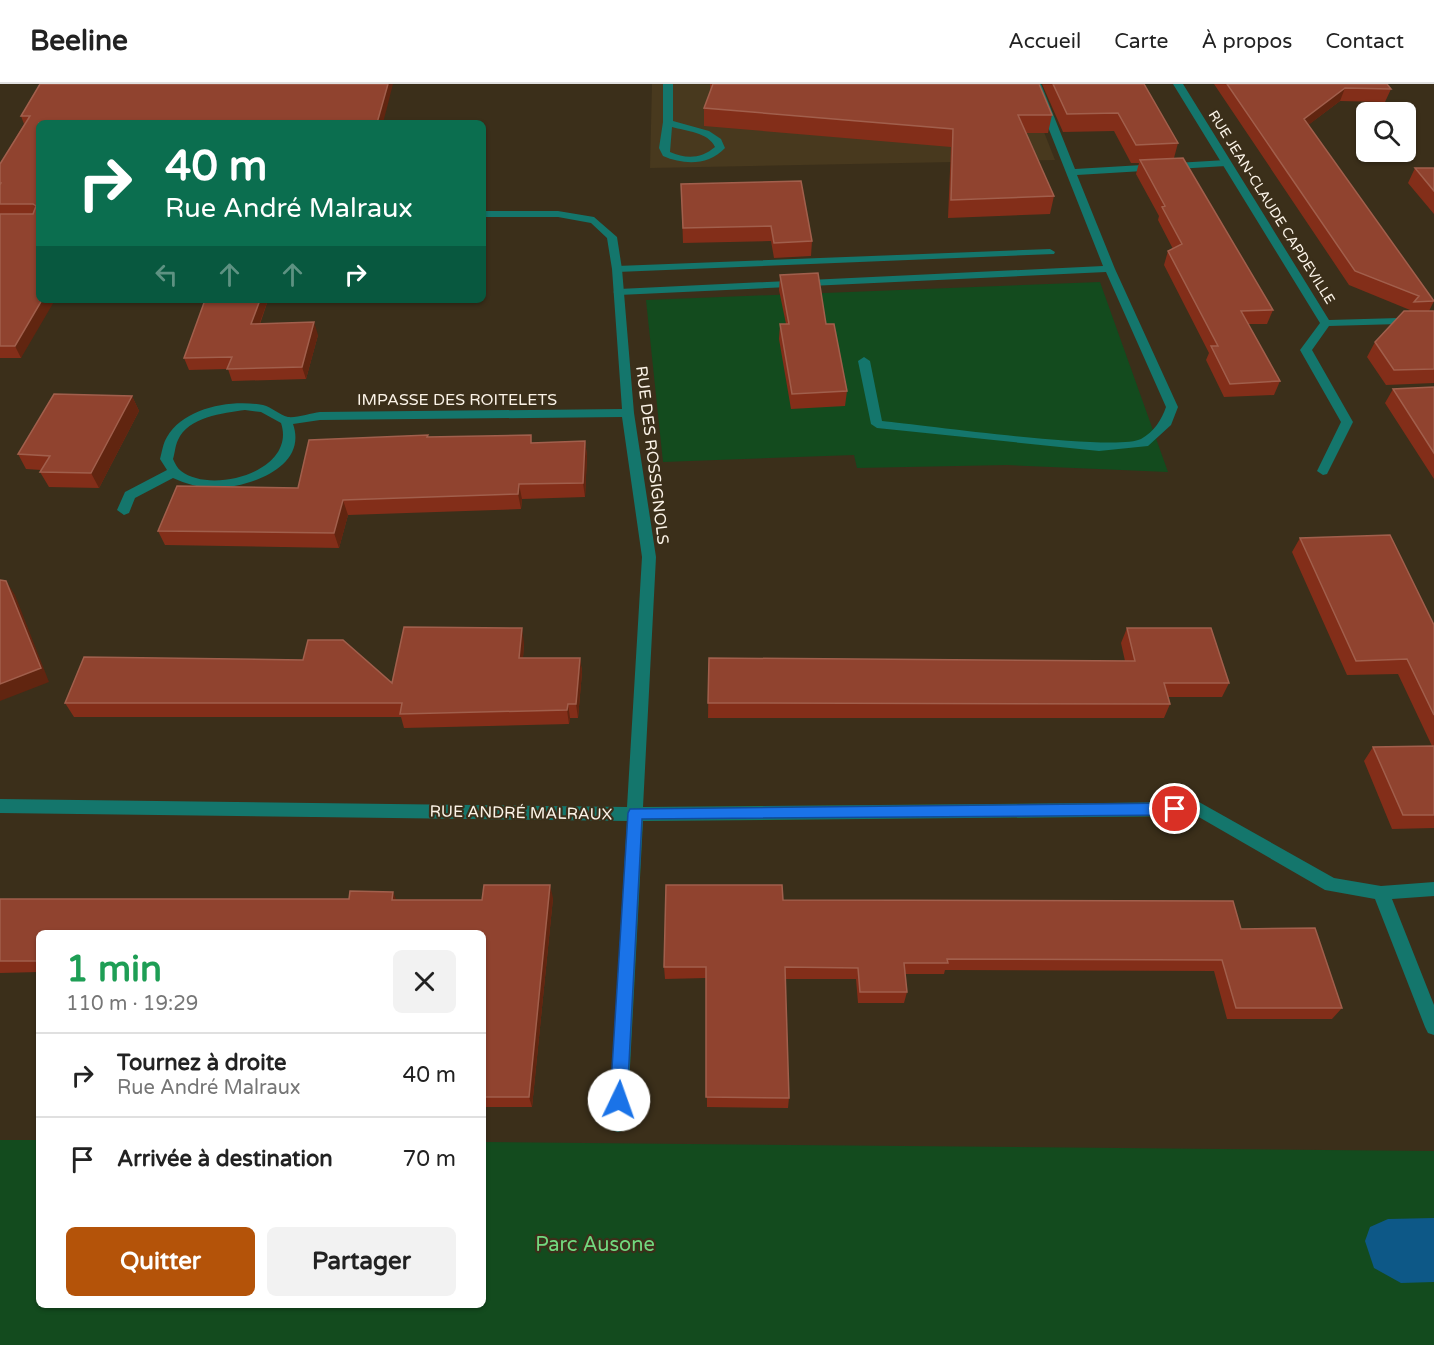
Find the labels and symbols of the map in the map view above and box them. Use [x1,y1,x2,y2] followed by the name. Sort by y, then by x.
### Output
[1205,107,1338,307] street label: RUE JEAN-CLAUDE CAPDEVILLE
[631,365,673,546] street label: RUE DES ROSSIGNOLS
[357,390,557,410] street label: IMPASSE DES ROITELETS
[1149,783,1200,834] pin
[429,801,613,825] street label: RUE ANDRÉ MALRAUX
[587,1068,651,1132] position arrow
[535,1233,655,1257] park label: Parc Ausone

